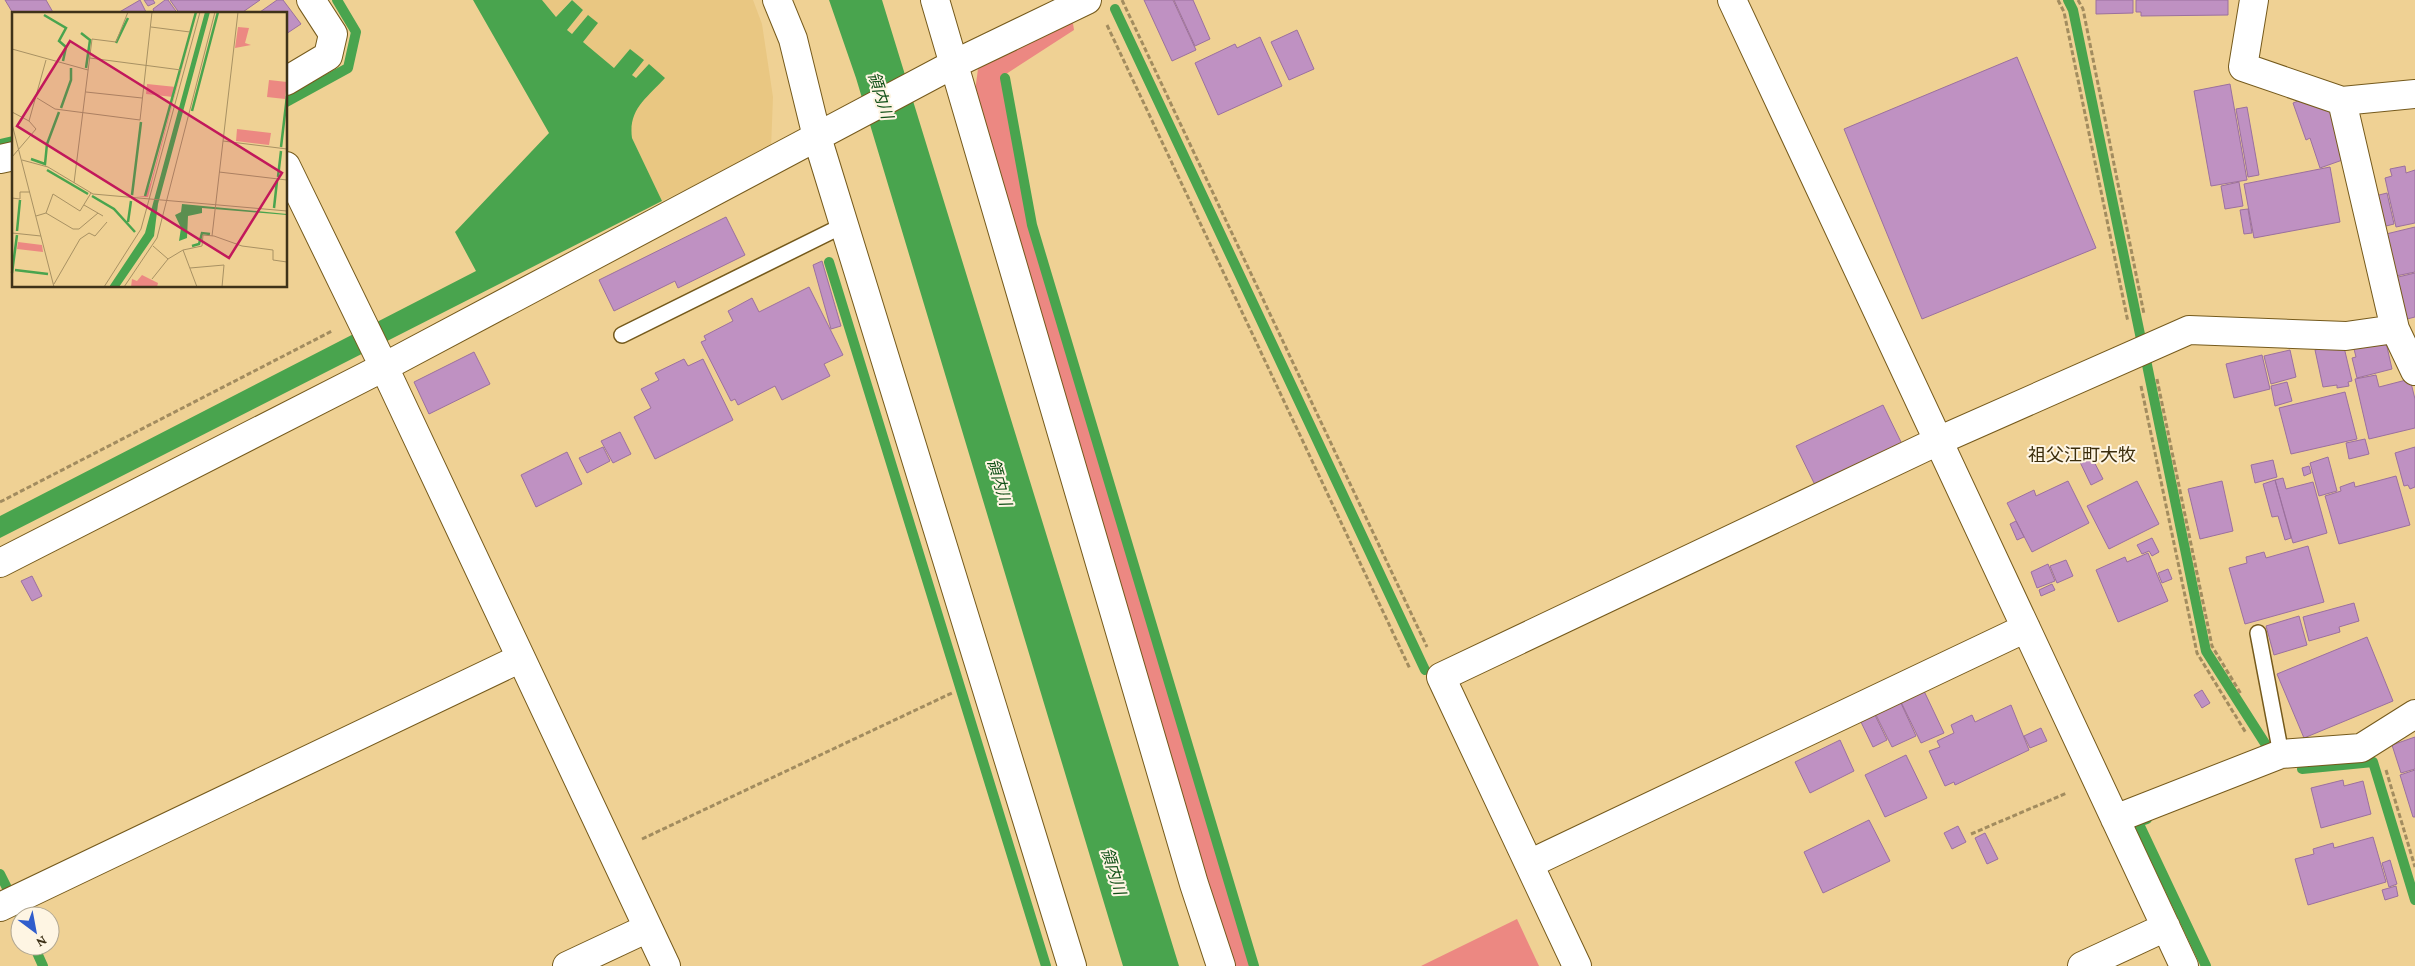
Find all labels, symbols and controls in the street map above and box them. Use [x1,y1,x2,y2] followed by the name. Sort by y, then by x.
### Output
[12,12,288,288] inset map
[865,70,897,123] water label: 領内川
[2028,445,2136,465] district label: 祖父江町大牧
[985,457,1015,509] water label: 領内川
[1098,846,1129,898] water label: 領内川
[10,906,60,956] north arrow
[33,933,50,952] text: N

